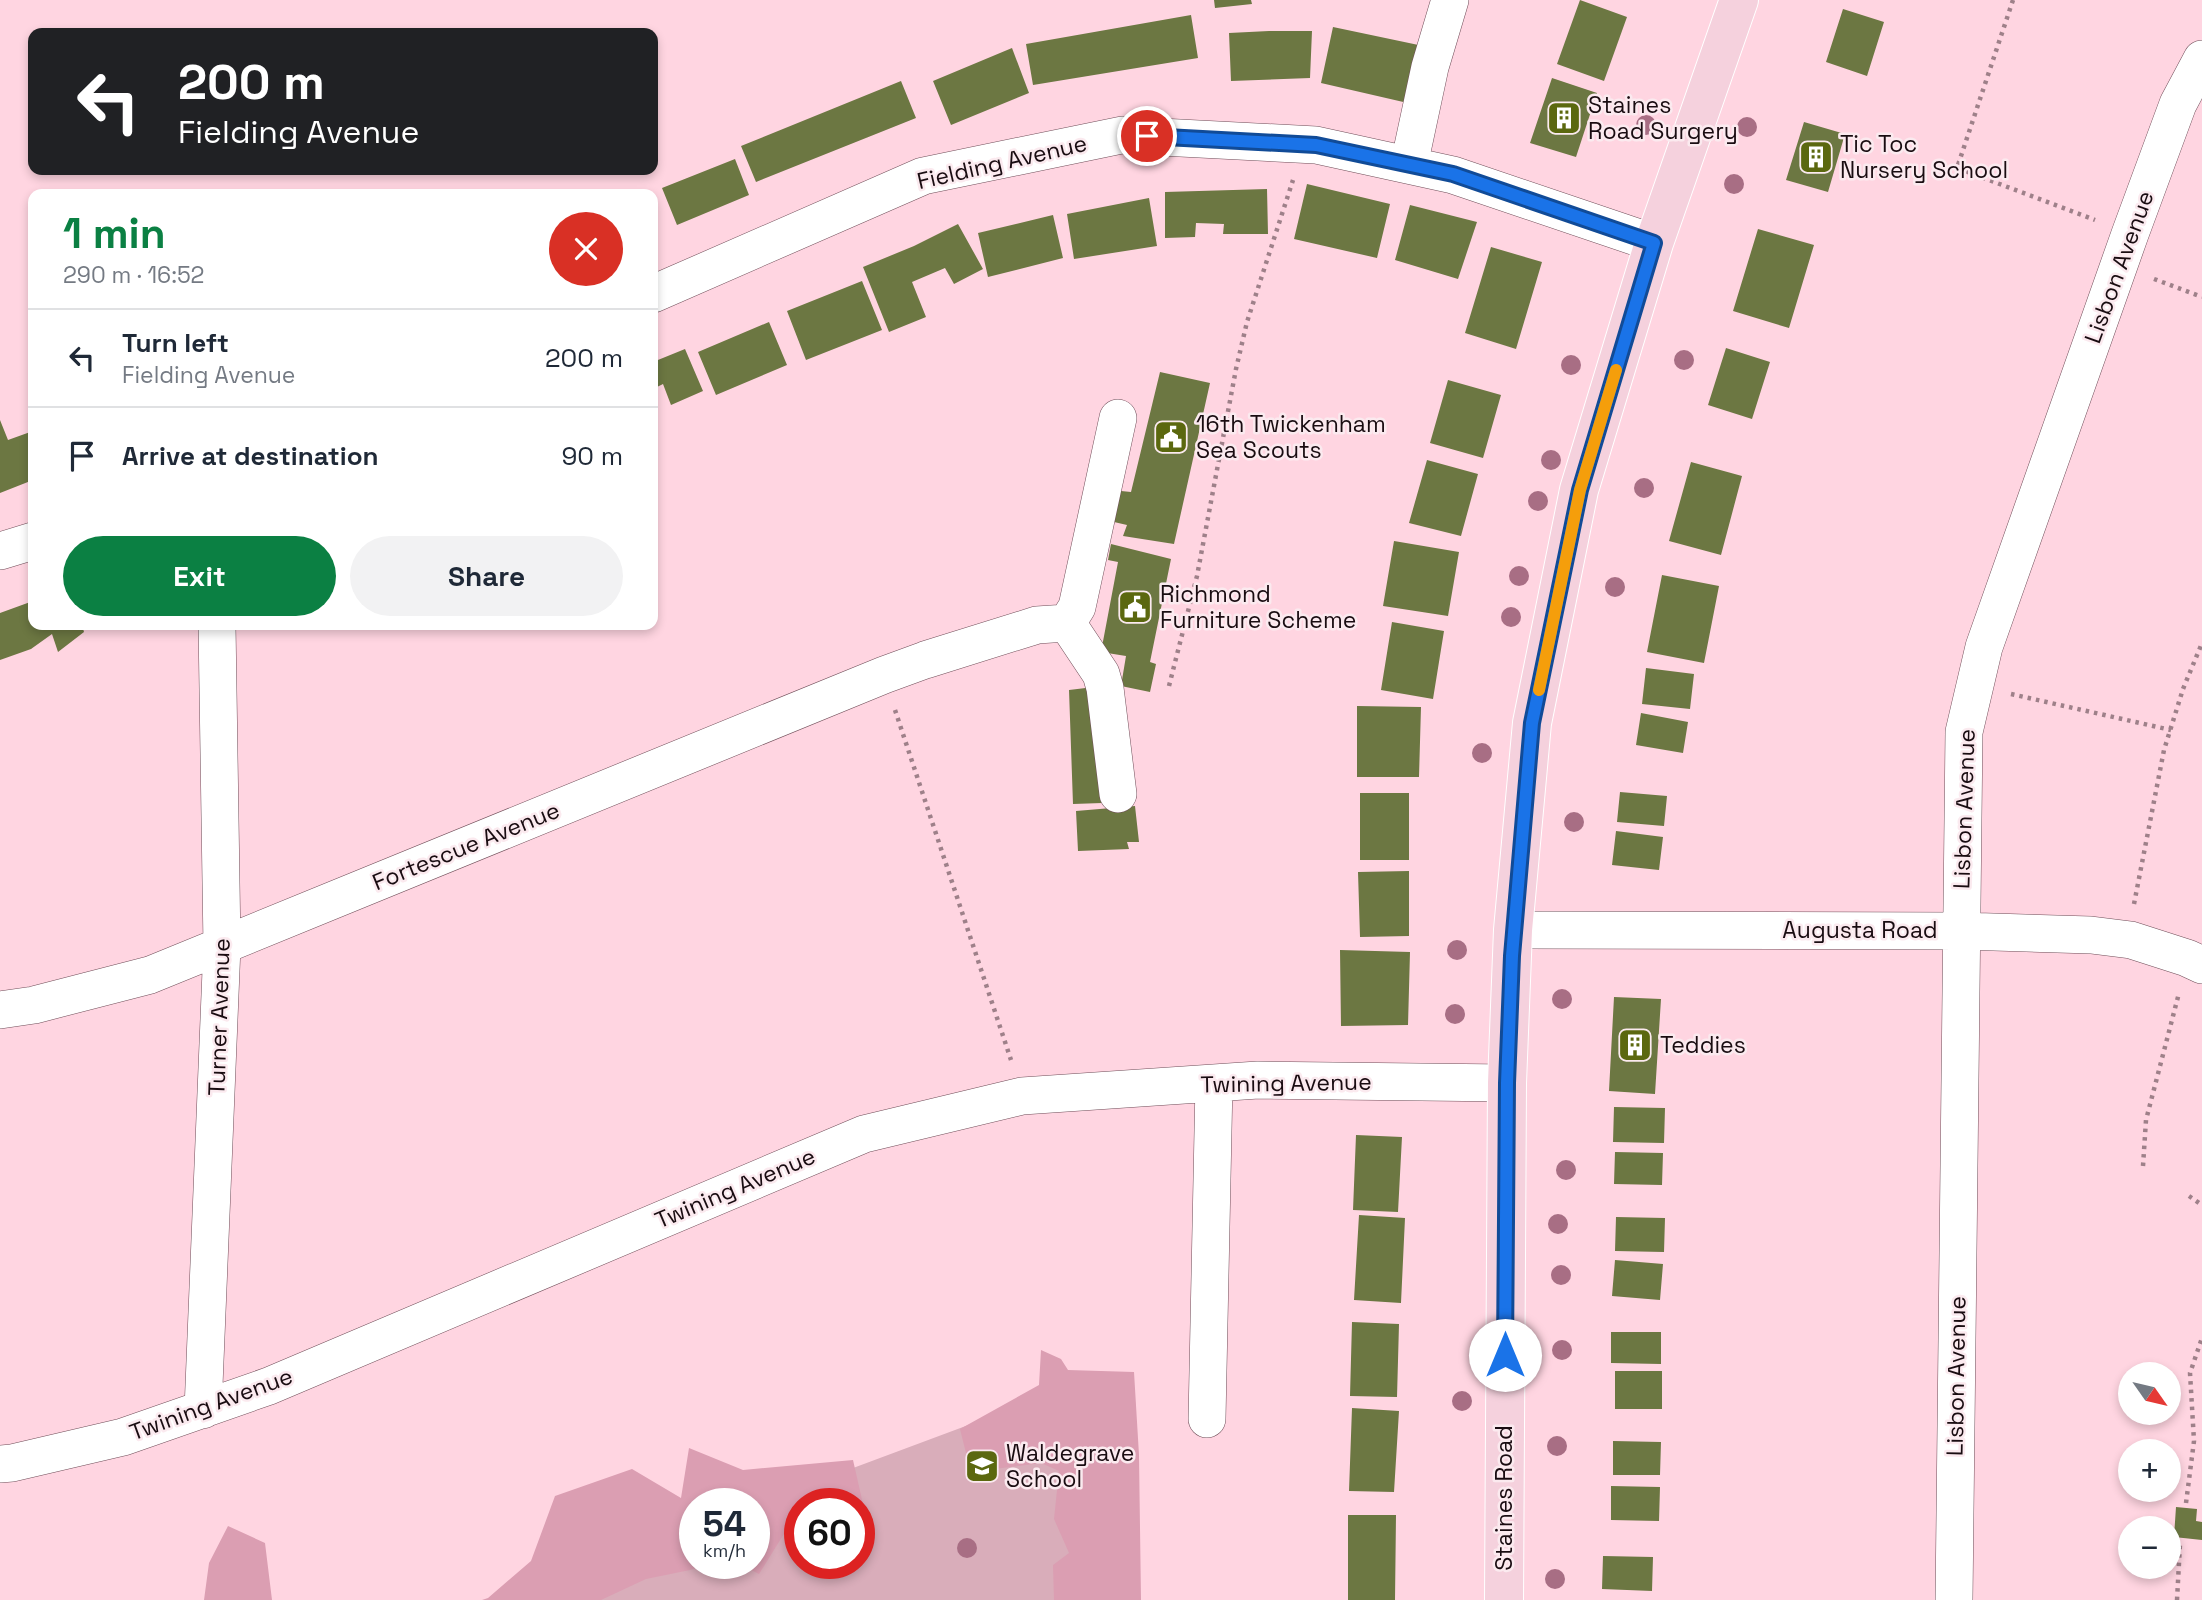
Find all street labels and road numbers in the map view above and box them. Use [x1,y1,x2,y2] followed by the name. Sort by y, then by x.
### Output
[914,128,1090,196] street label: Fielding Avenue
[2077,187,2161,347] street label: Lisbon Avenue
[1946,728,1982,890] street label: Lisbon Avenue
[368,795,564,897] street label: Fortescue Avenue
[1782,915,1938,945] street label: Augusta Road
[201,938,237,1096] street label: Turner Avenue
[1200,1067,1372,1099] street label: Twining Avenue
[650,1141,820,1235] street label: Twining Avenue
[1940,1296,1972,1456] street label: Lisbon Avenue
[125,1361,297,1447] street label: Twining Avenue
[1489,1425,1519,1571] street label: Staines Road

